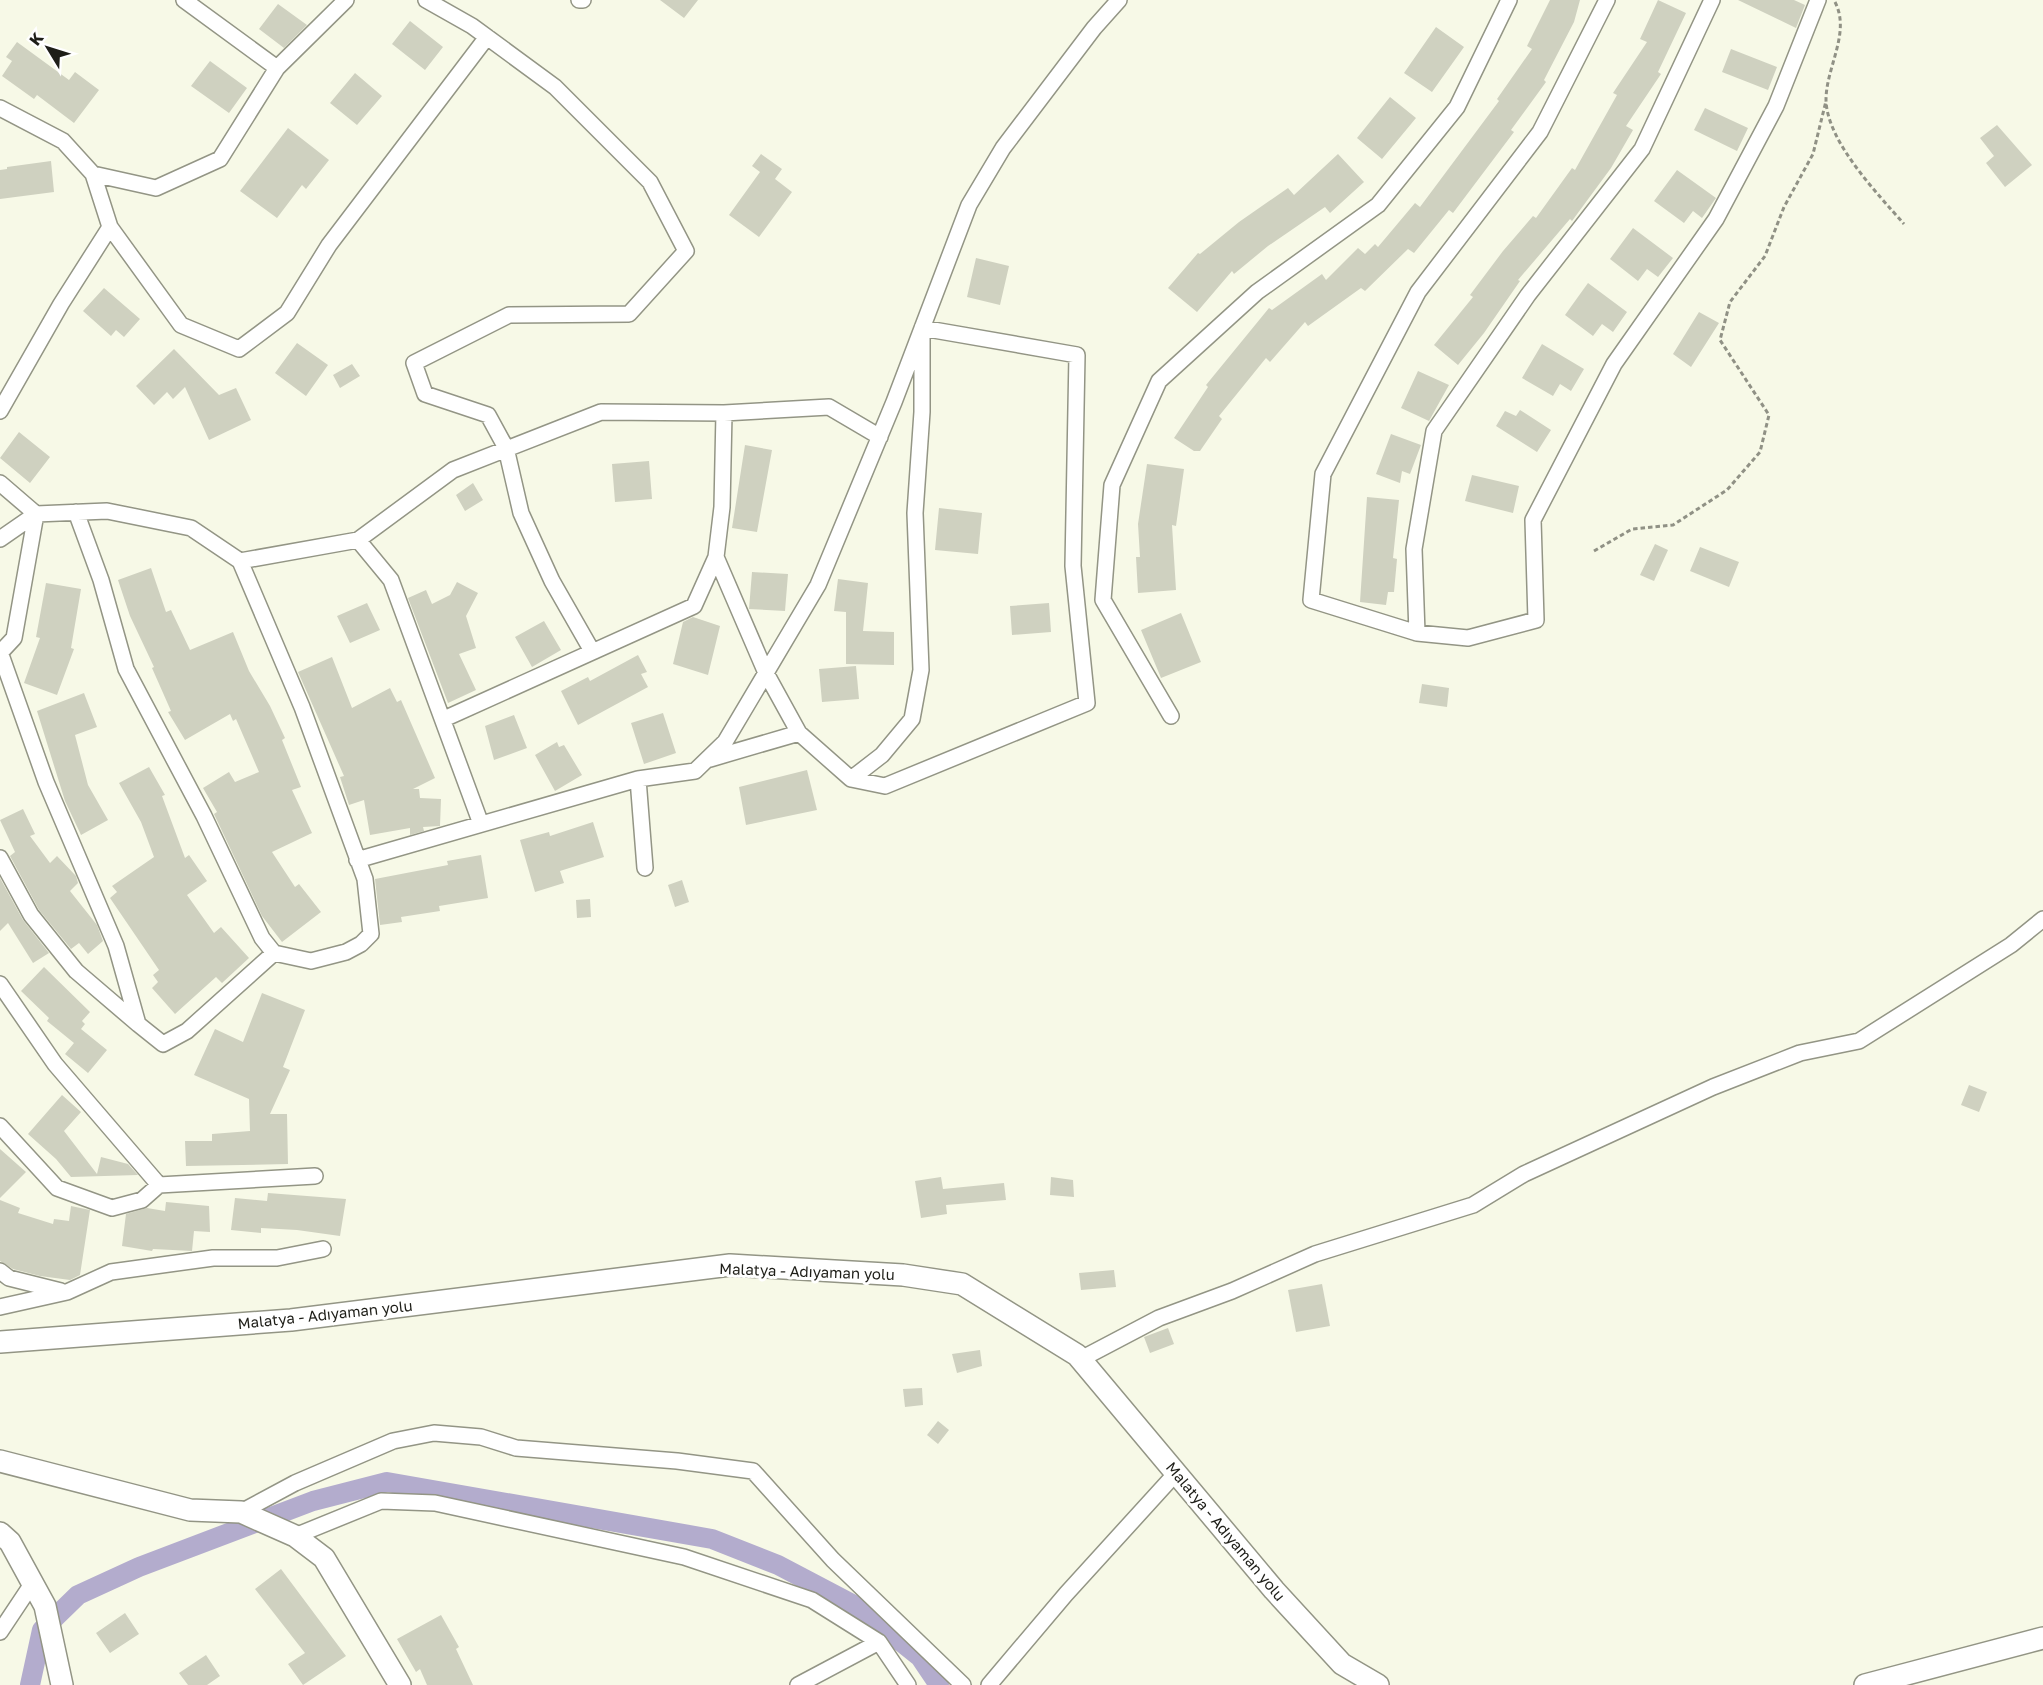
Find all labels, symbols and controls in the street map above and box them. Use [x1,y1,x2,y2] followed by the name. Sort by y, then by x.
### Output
[18,18,78,78] north arrow
[25,28,48,49] text: K
[719,1259,895,1283] street label: Malatya - Adıyaman yolu
[237,1296,413,1332] street label: Malatya - Adıyaman yolu
[1163,1458,1289,1604] street label: Malatya - Adıyaman yolu

